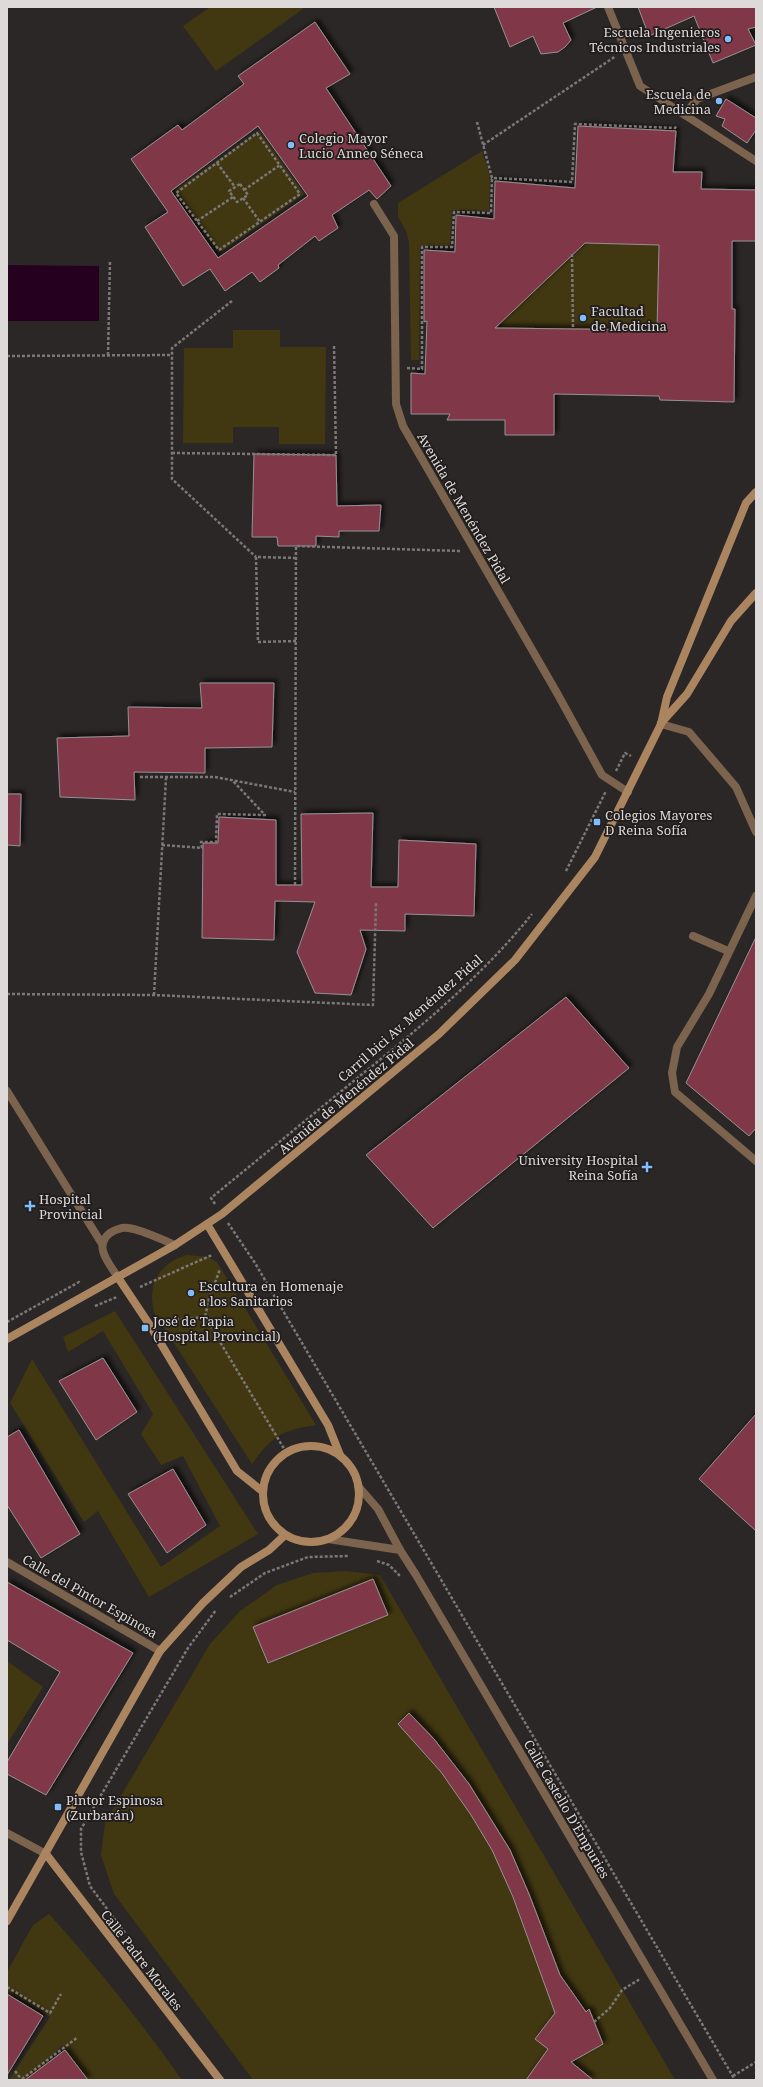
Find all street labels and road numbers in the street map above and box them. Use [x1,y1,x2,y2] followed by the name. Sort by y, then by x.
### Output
[413,429,515,587] street label: Avenida de Menéndez Pidal
[334,950,486,1086] street label: Carril bici Av. Menéndez Pidal
[274,1034,418,1158] street label: Avenida de Menéndez Pidal
[19,1550,161,1642] street label: Calle del Pintor Espinosa
[520,1736,614,1882] street label: Calle Castello D'Empuries
[97,1906,187,2014] street label: Calle Padre Morales

